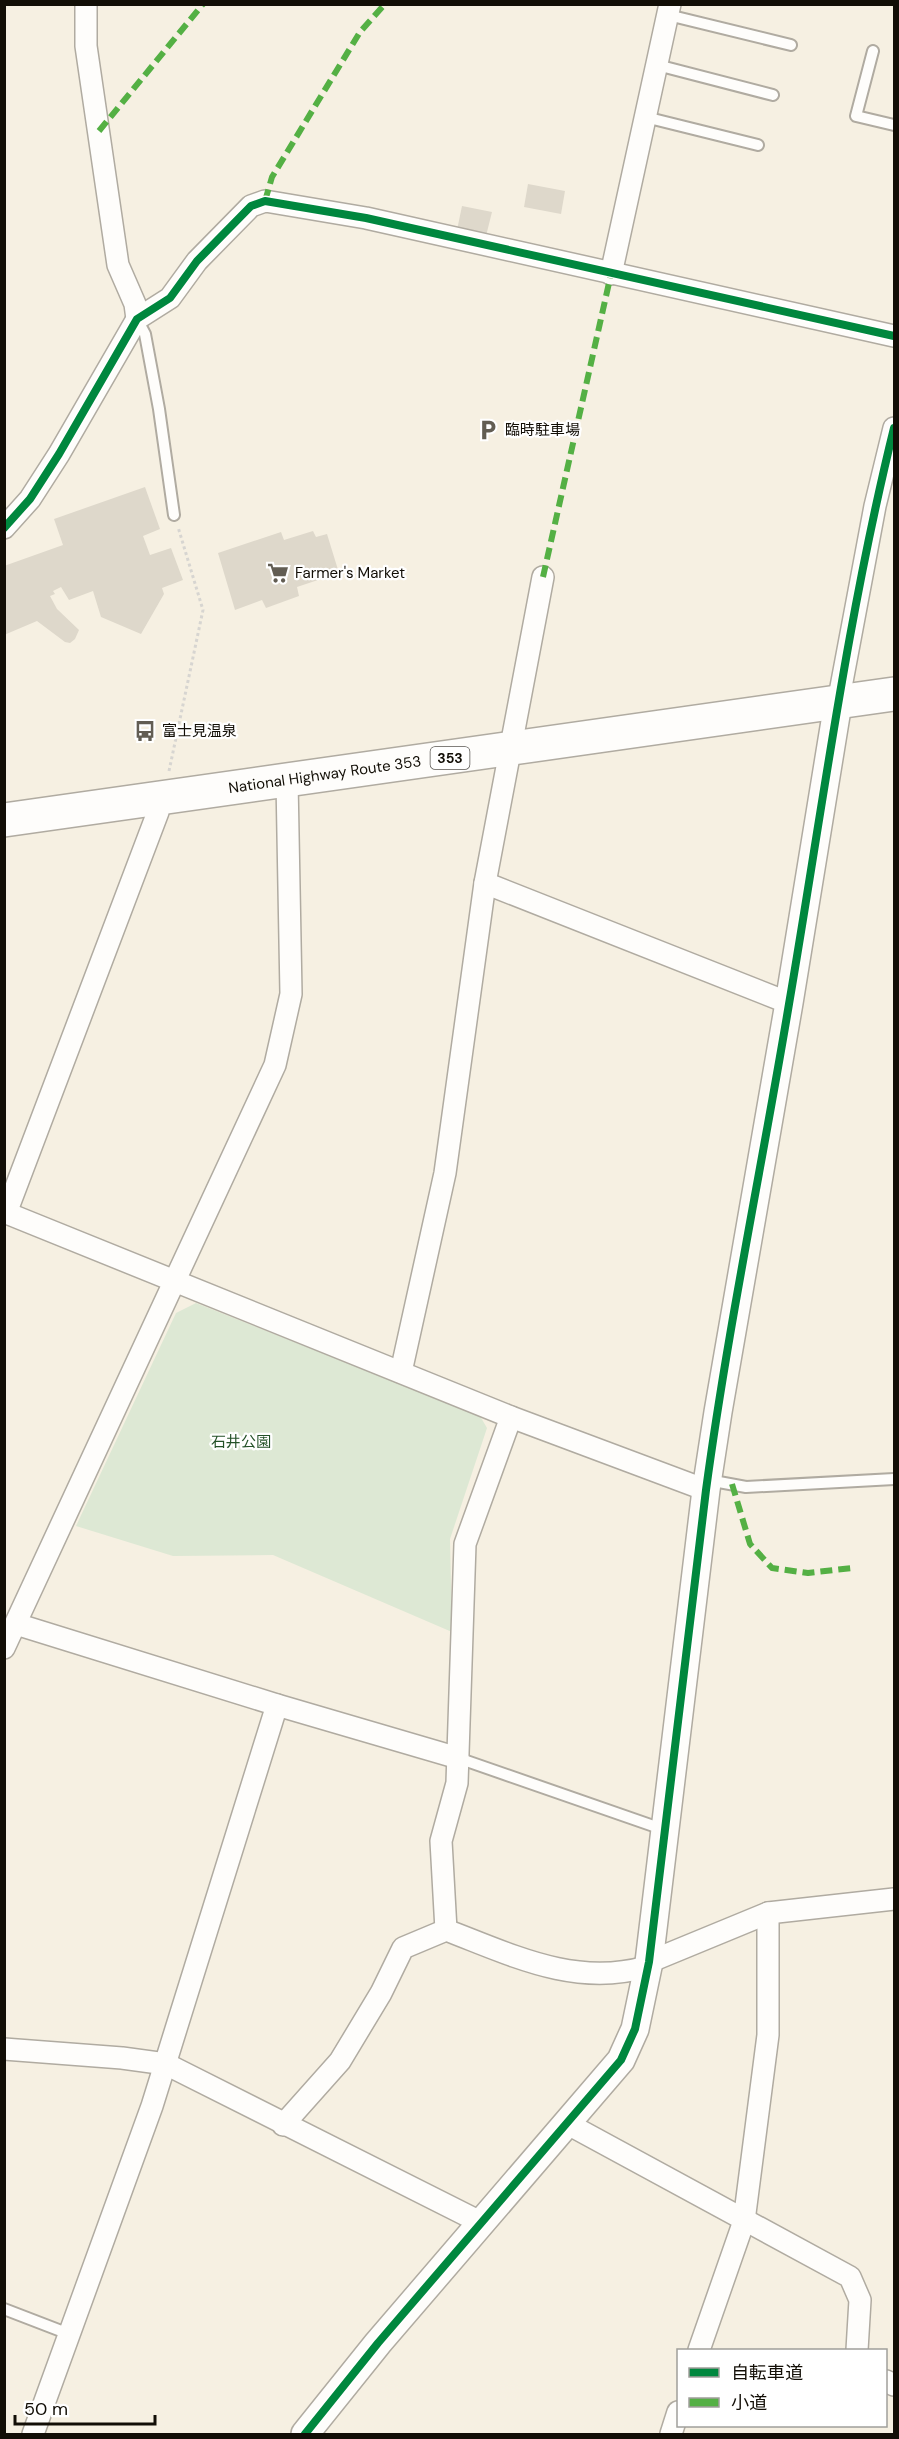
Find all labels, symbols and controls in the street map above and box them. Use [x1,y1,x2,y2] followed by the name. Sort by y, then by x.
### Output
[476,418,500,442] parking icon: 臨時駐車場
[505,420,580,440] place label: 臨時駐車場
[266,561,290,585] supermarket icon: Farmer's Market
[295,563,405,583] place label: Farmer's Market
[133,719,157,743] bus stop icon: 富士見温泉
[162,721,237,741] place label: 富士見温泉
[430,747,470,769] road number: 353
[227,751,422,798] street label: National Highway Route 353
[211,1432,271,1452] park label: 石井公園
[677,2349,887,2427] legend
[731,2361,803,2385] text: 自転車道
[15,2388,154,2426] scale bar
[731,2391,767,2415] text: 小道
[24,2397,68,2421] text: 50 m

